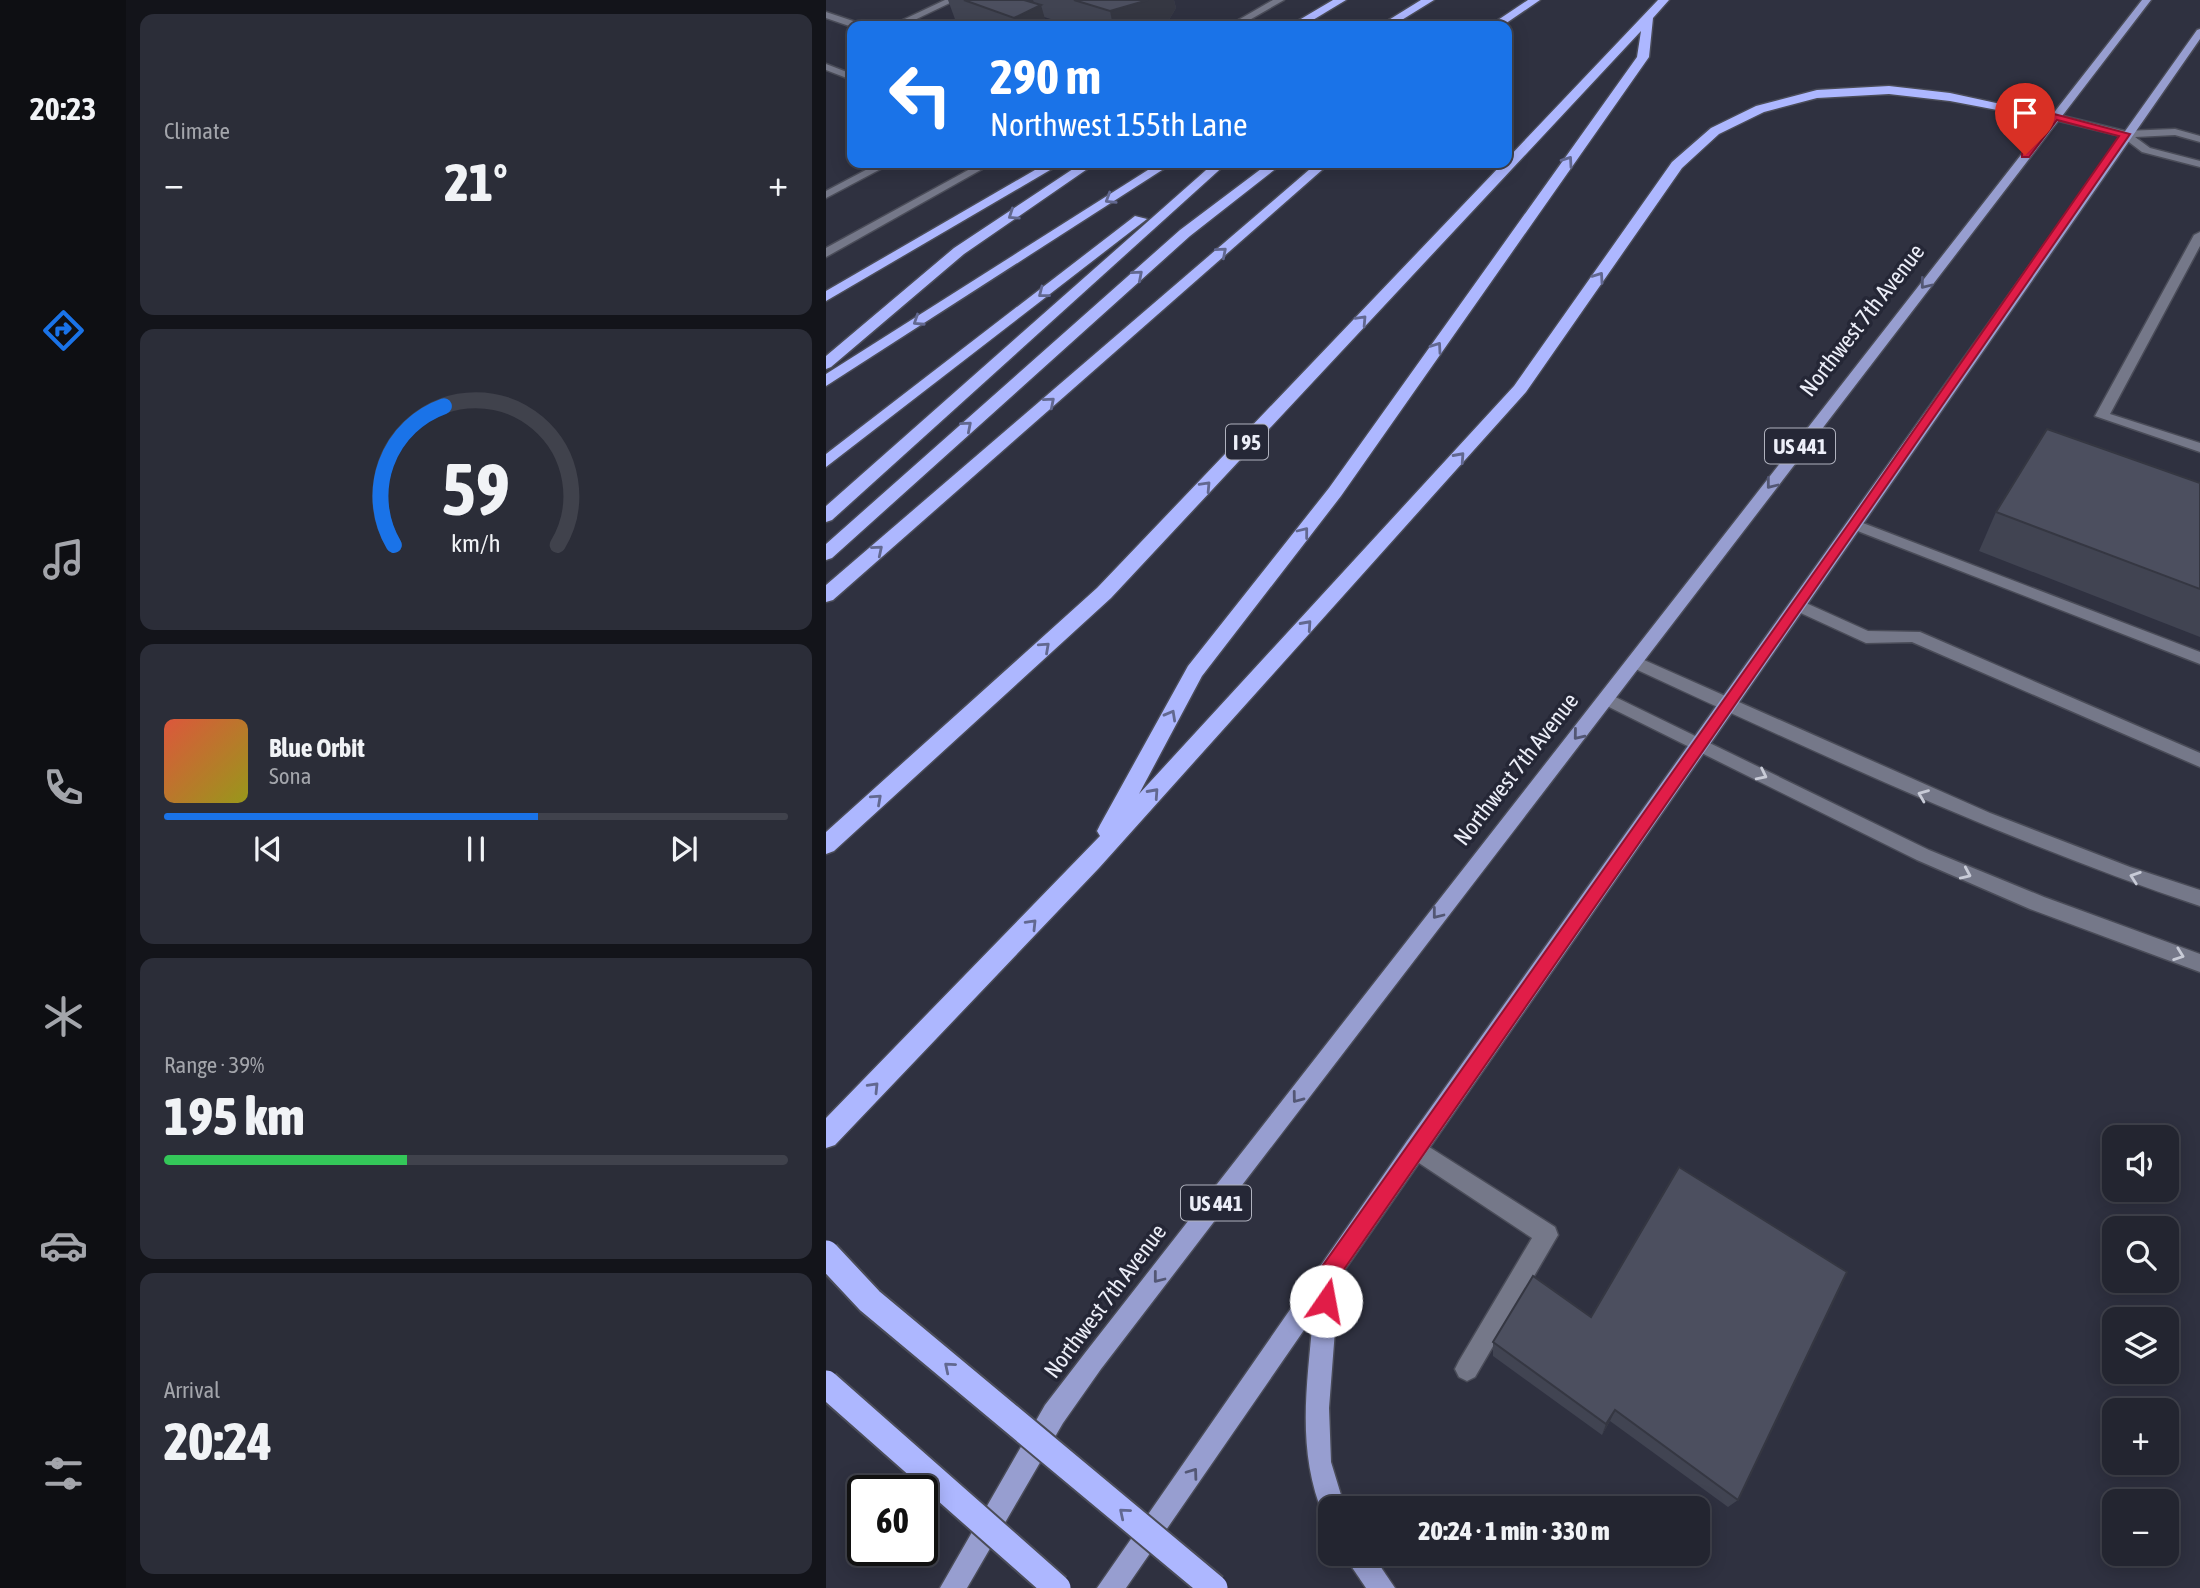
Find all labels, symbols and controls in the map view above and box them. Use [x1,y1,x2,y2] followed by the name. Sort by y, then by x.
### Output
[990,48,1101,104] text: 290 m
[875,49,966,140] icon: left
[1995,83,2055,155] pin
[30,90,96,127] text: 20:23
[2006,94,2044,132] icon: arrive
[990,106,1248,143] text: Northwest 155th Lane
[164,118,230,144] text: Climate
[444,152,508,212] text: 21°
[1560,156,1573,169] one-way arrow
[164,161,184,204] text: −
[768,161,788,204] text: +
[1104,190,1117,203] one-way arrow
[1008,206,1021,219] one-way arrow
[1795,239,1929,401] street label: Northwest 7th Avenue
[1213,248,1226,260] one-way arrow
[1129,271,1142,283] one-way arrow
[1591,272,1603,285] one-way arrow
[1920,277,1933,289] one-way arrow
[1038,284,1050,297] one-way arrow
[39,306,88,355] icon: directions
[912,313,925,326] one-way arrow
[1354,315,1366,328] one-way arrow
[1429,342,1441,355] one-way arrow
[1042,397,1055,410] one-way arrow
[959,422,972,434] one-way arrow
[1226,424,1268,460] road number: I 95
[1765,428,1835,464] road number: US 441
[442,448,510,531] text: 59
[1452,452,1464,465] one-way arrow
[1767,476,1780,489] one-way arrow
[1197,481,1210,494] one-way arrow
[1296,527,1309,540] one-way arrow
[451,529,501,557] text: km/h
[39,535,88,584] icon: music
[870,546,883,558] one-way arrow
[1299,620,1312,633] one-way arrow
[1037,642,1050,655] one-way arrow
[1449,688,1583,850] street label: Northwest 7th Avenue
[1163,710,1176,723] one-way arrow
[1573,728,1586,740] one-way arrow
[269,733,365,763] text: Blue Orbit
[39,763,88,812] icon: phone
[269,763,311,789] text: Sona
[1755,767,1767,781] one-way arrow
[1146,788,1158,801] one-way arrow
[1918,789,1930,803] one-way arrow
[869,795,882,807] one-way arrow
[249,830,287,868] icon: previous
[457,830,495,868] icon: pause
[665,830,703,868] icon: next
[1959,866,1972,880] one-way arrow
[2129,871,2141,886] one-way arrow
[1433,906,1446,919] one-way arrow
[1023,919,1036,932] one-way arrow
[2172,947,2184,961] one-way arrow
[39,992,88,1041] icon: climate
[164,1052,264,1078] text: Range · 39%
[865,1083,878,1096] one-way arrow
[164,1086,305,1146] text: 195 km
[1292,1090,1305,1102] one-way arrow
[2102,1125,2179,1566] map controls
[2102,1125,2179,1202] button: sound
[1181,1186,1251,1220] road number: US 441
[2102,1216,2179,1293] button: search
[1039,1219,1171,1383] street label: Northwest 7th Avenue
[39,1221,88,1270] icon: car
[1289,1264,1363,1338] position arrow
[1153,1270,1166,1282] one-way arrow
[2102,1307,2179,1384] button: layers
[945,1363,958,1375] one-way arrow
[164,1377,220,1403] text: Arrival
[2102,1398,2179,1475] button: +
[164,1411,272,1471] text: 20:24
[39,1449,88,1498] icon: filters
[1185,1468,1197,1481] one-way arrow
[847,1475,938,1566] speed limit sign: 60
[2102,1489,2179,1566] button: −
[1120,1509,1133,1521] one-way arrow
[1418,1516,1610,1546] text: 20:24 · 1 min · 330 m

